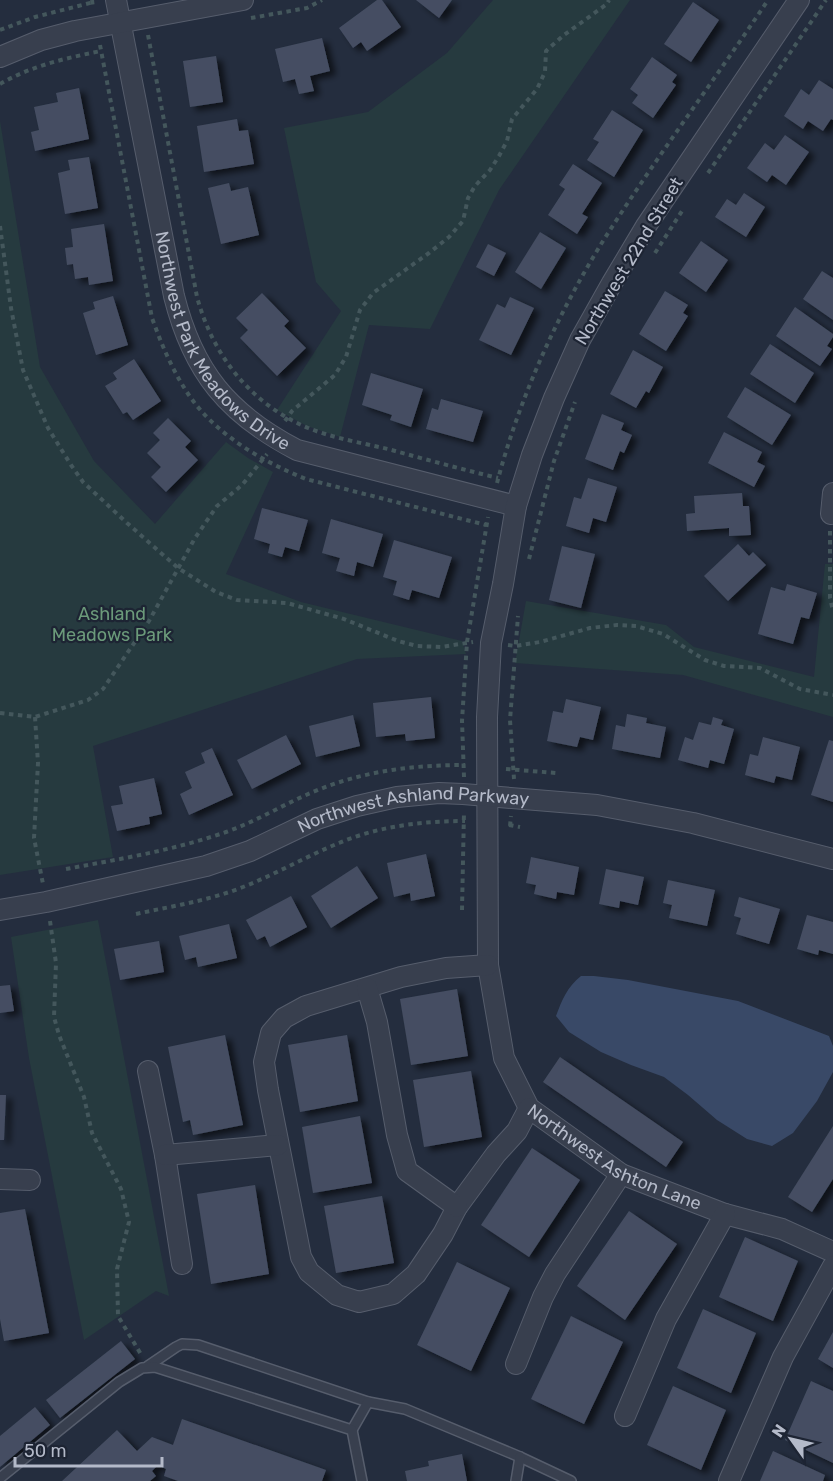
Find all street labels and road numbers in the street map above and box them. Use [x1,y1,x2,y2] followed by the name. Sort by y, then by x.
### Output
[570,173,688,349] street label: Northwest 22nd Street
[151,229,294,455] street label: Northwest Park Meadows Drive
[294,782,530,838] street label: Northwest Ashland Parkway
[523,1099,705,1215] street label: Northwest Ashton Lane

